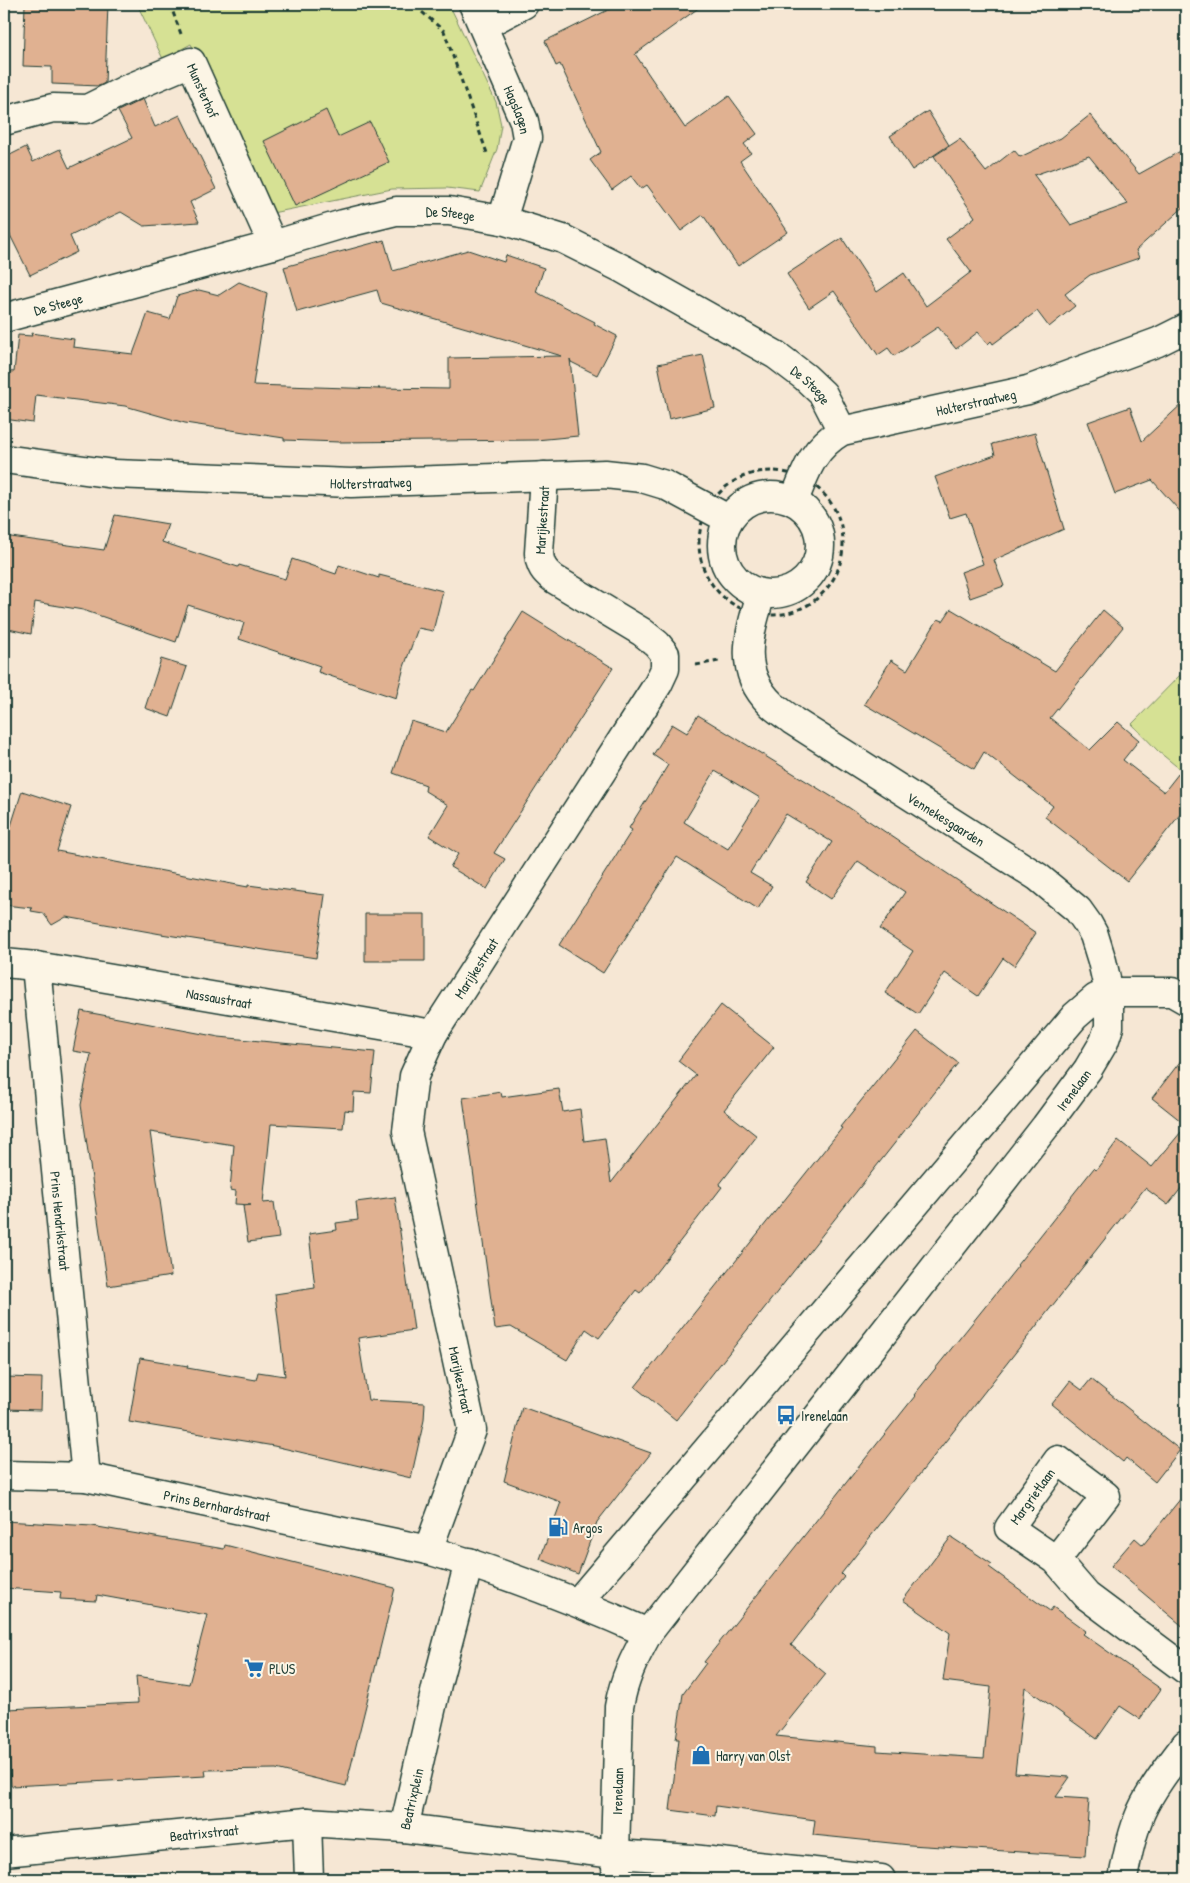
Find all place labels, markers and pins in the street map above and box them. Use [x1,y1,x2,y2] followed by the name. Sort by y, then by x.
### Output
[775,1404,797,1426] bus stop icon: Irenelaan
[801,1406,848,1425] place label: Irenelaan
[547,1516,569,1538] fuel station icon: Argos
[573,1518,602,1538] place label: Argos
[243,1657,265,1679] supermarket icon: PLUS
[269,1659,296,1678] place label: PLUS
[690,1744,712,1766] shop icon: Harry van Olst
[716,1746,790,1766] place label: Harry van Olst

